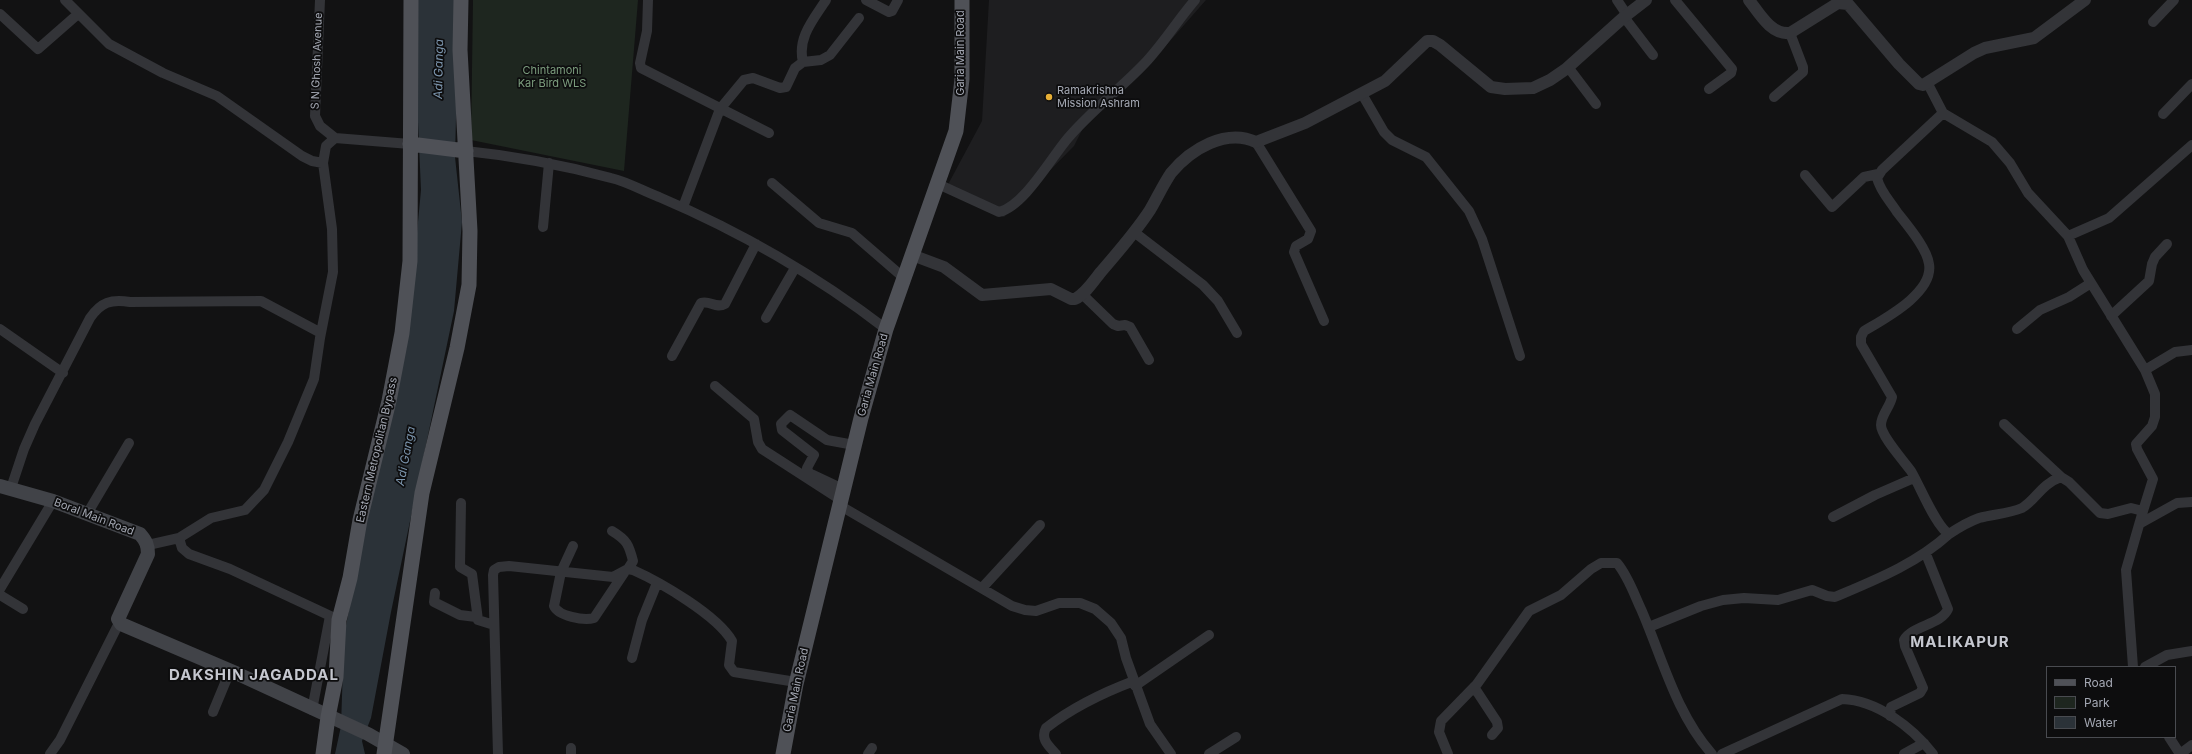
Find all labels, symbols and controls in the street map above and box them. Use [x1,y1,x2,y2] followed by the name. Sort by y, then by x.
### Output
[954,10,968,96] street label: Garia Main Road
[309,12,325,110] street label: S N Ghosh Avenue
[431,39,447,99] water label: Adi Ganga
[518,64,586,90] park label: Chintamoni Kar Bird WLS
[1057,84,1140,110] place label: Ramakrishna Mission Ashram
[1044,92,1054,102] marker: Ramakrishna Mission Ashram
[855,332,891,418] street label: Garia Main Road
[354,376,400,524] street label: Eastern Metropolitan Bypass
[393,425,419,487] water label: Adi Ganga
[52,496,136,538] street label: Boral Main Road
[1910,633,2010,651] district label: MALIKAPUR
[781,647,811,733] street label: Garia Main Road
[169,666,339,684] district label: DAKSHIN JAGADDAL
[2046,666,2176,738] legend
[2084,675,2113,690] text: Road
[2084,695,2110,710] text: Park
[2084,715,2117,730] text: Water

